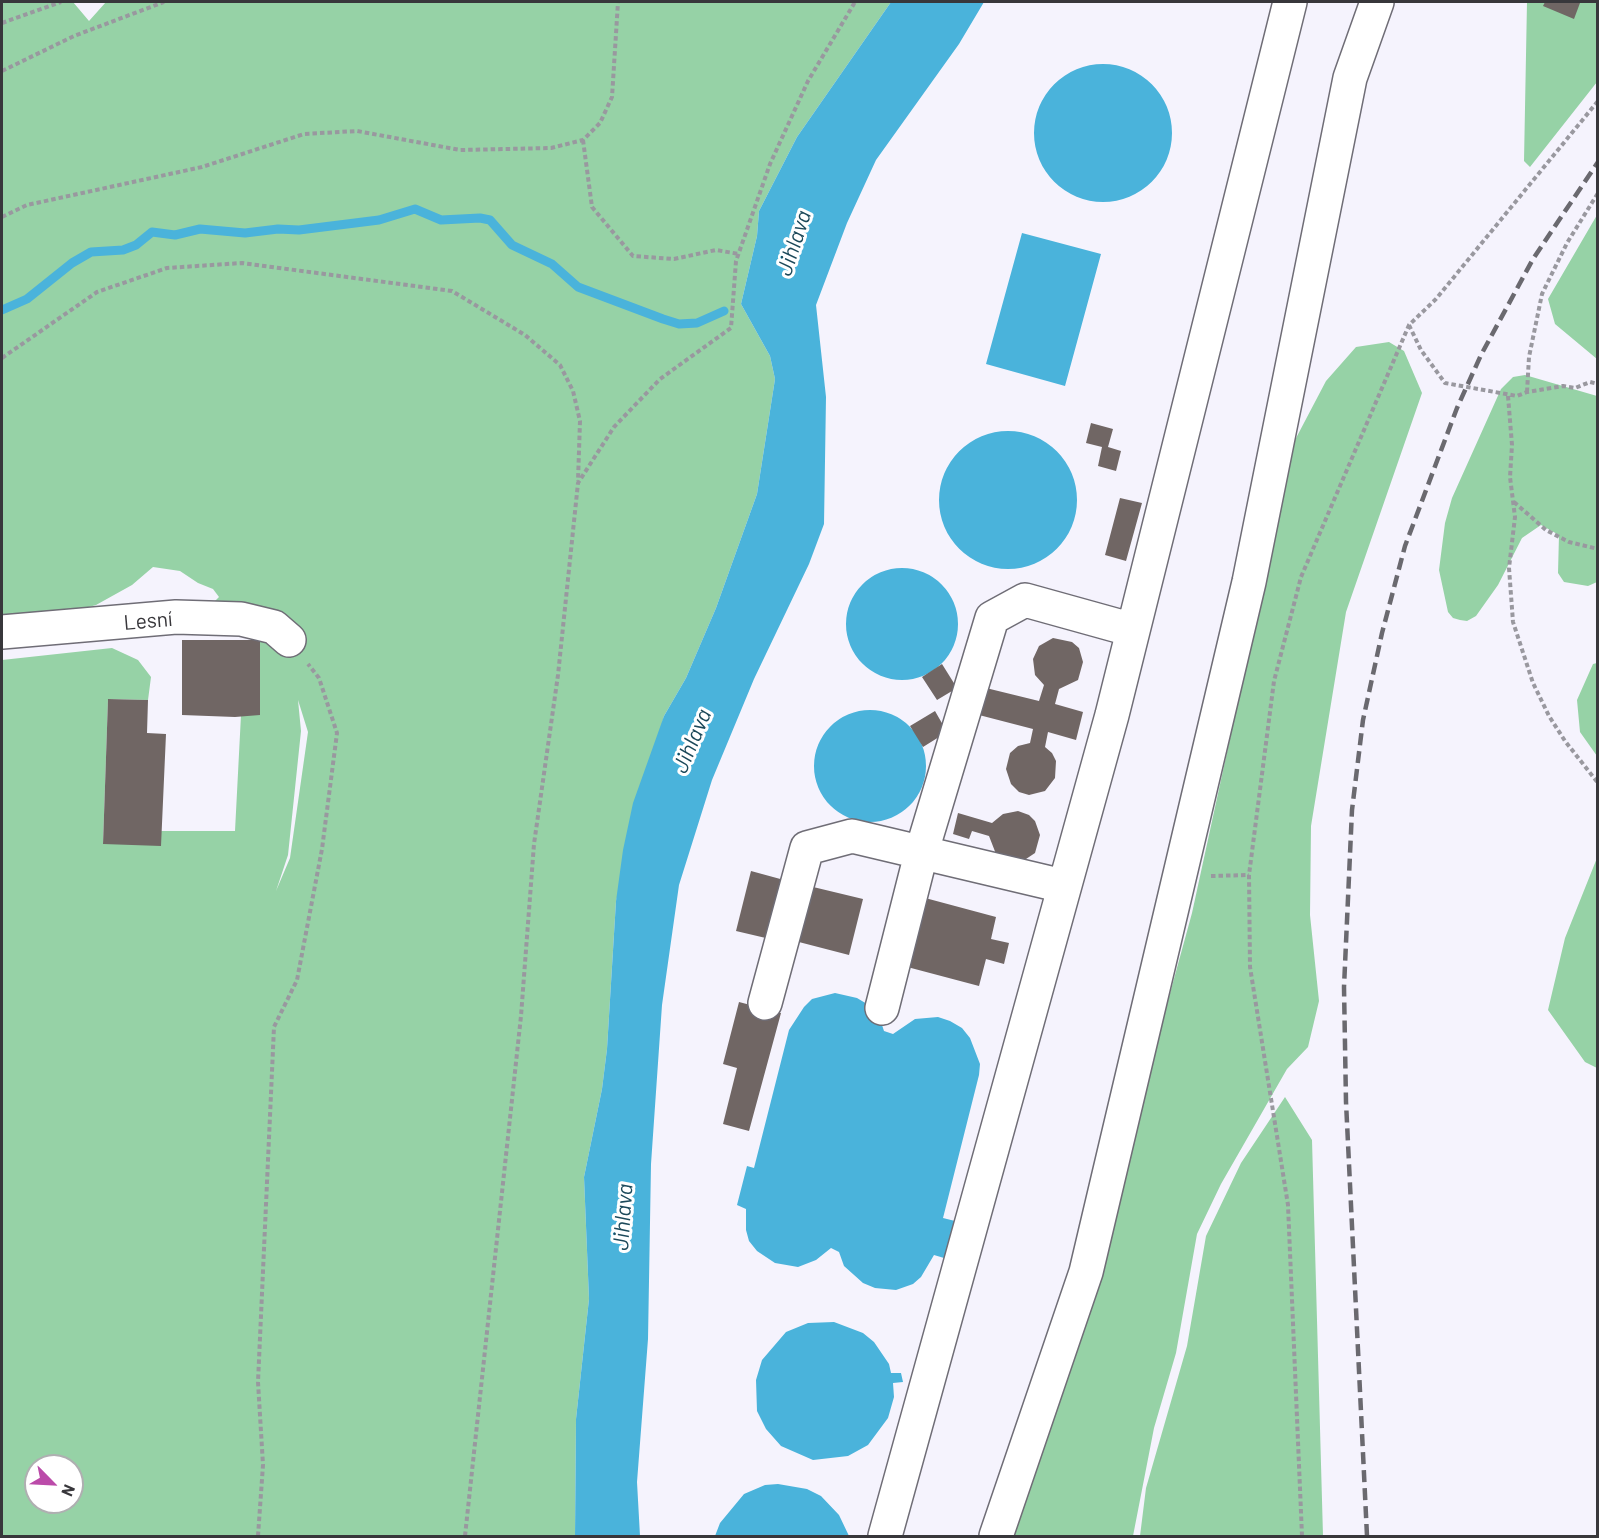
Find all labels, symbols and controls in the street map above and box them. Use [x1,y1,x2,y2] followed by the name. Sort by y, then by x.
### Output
[771,207,817,279] water label: Jihlava
[123,606,173,636] street label: Lesní
[667,705,717,777] water label: Jihlava
[607,1183,639,1251] water label: Jihlava
[24,1454,84,1514] north arrow
[58,1482,80,1499] text: N

